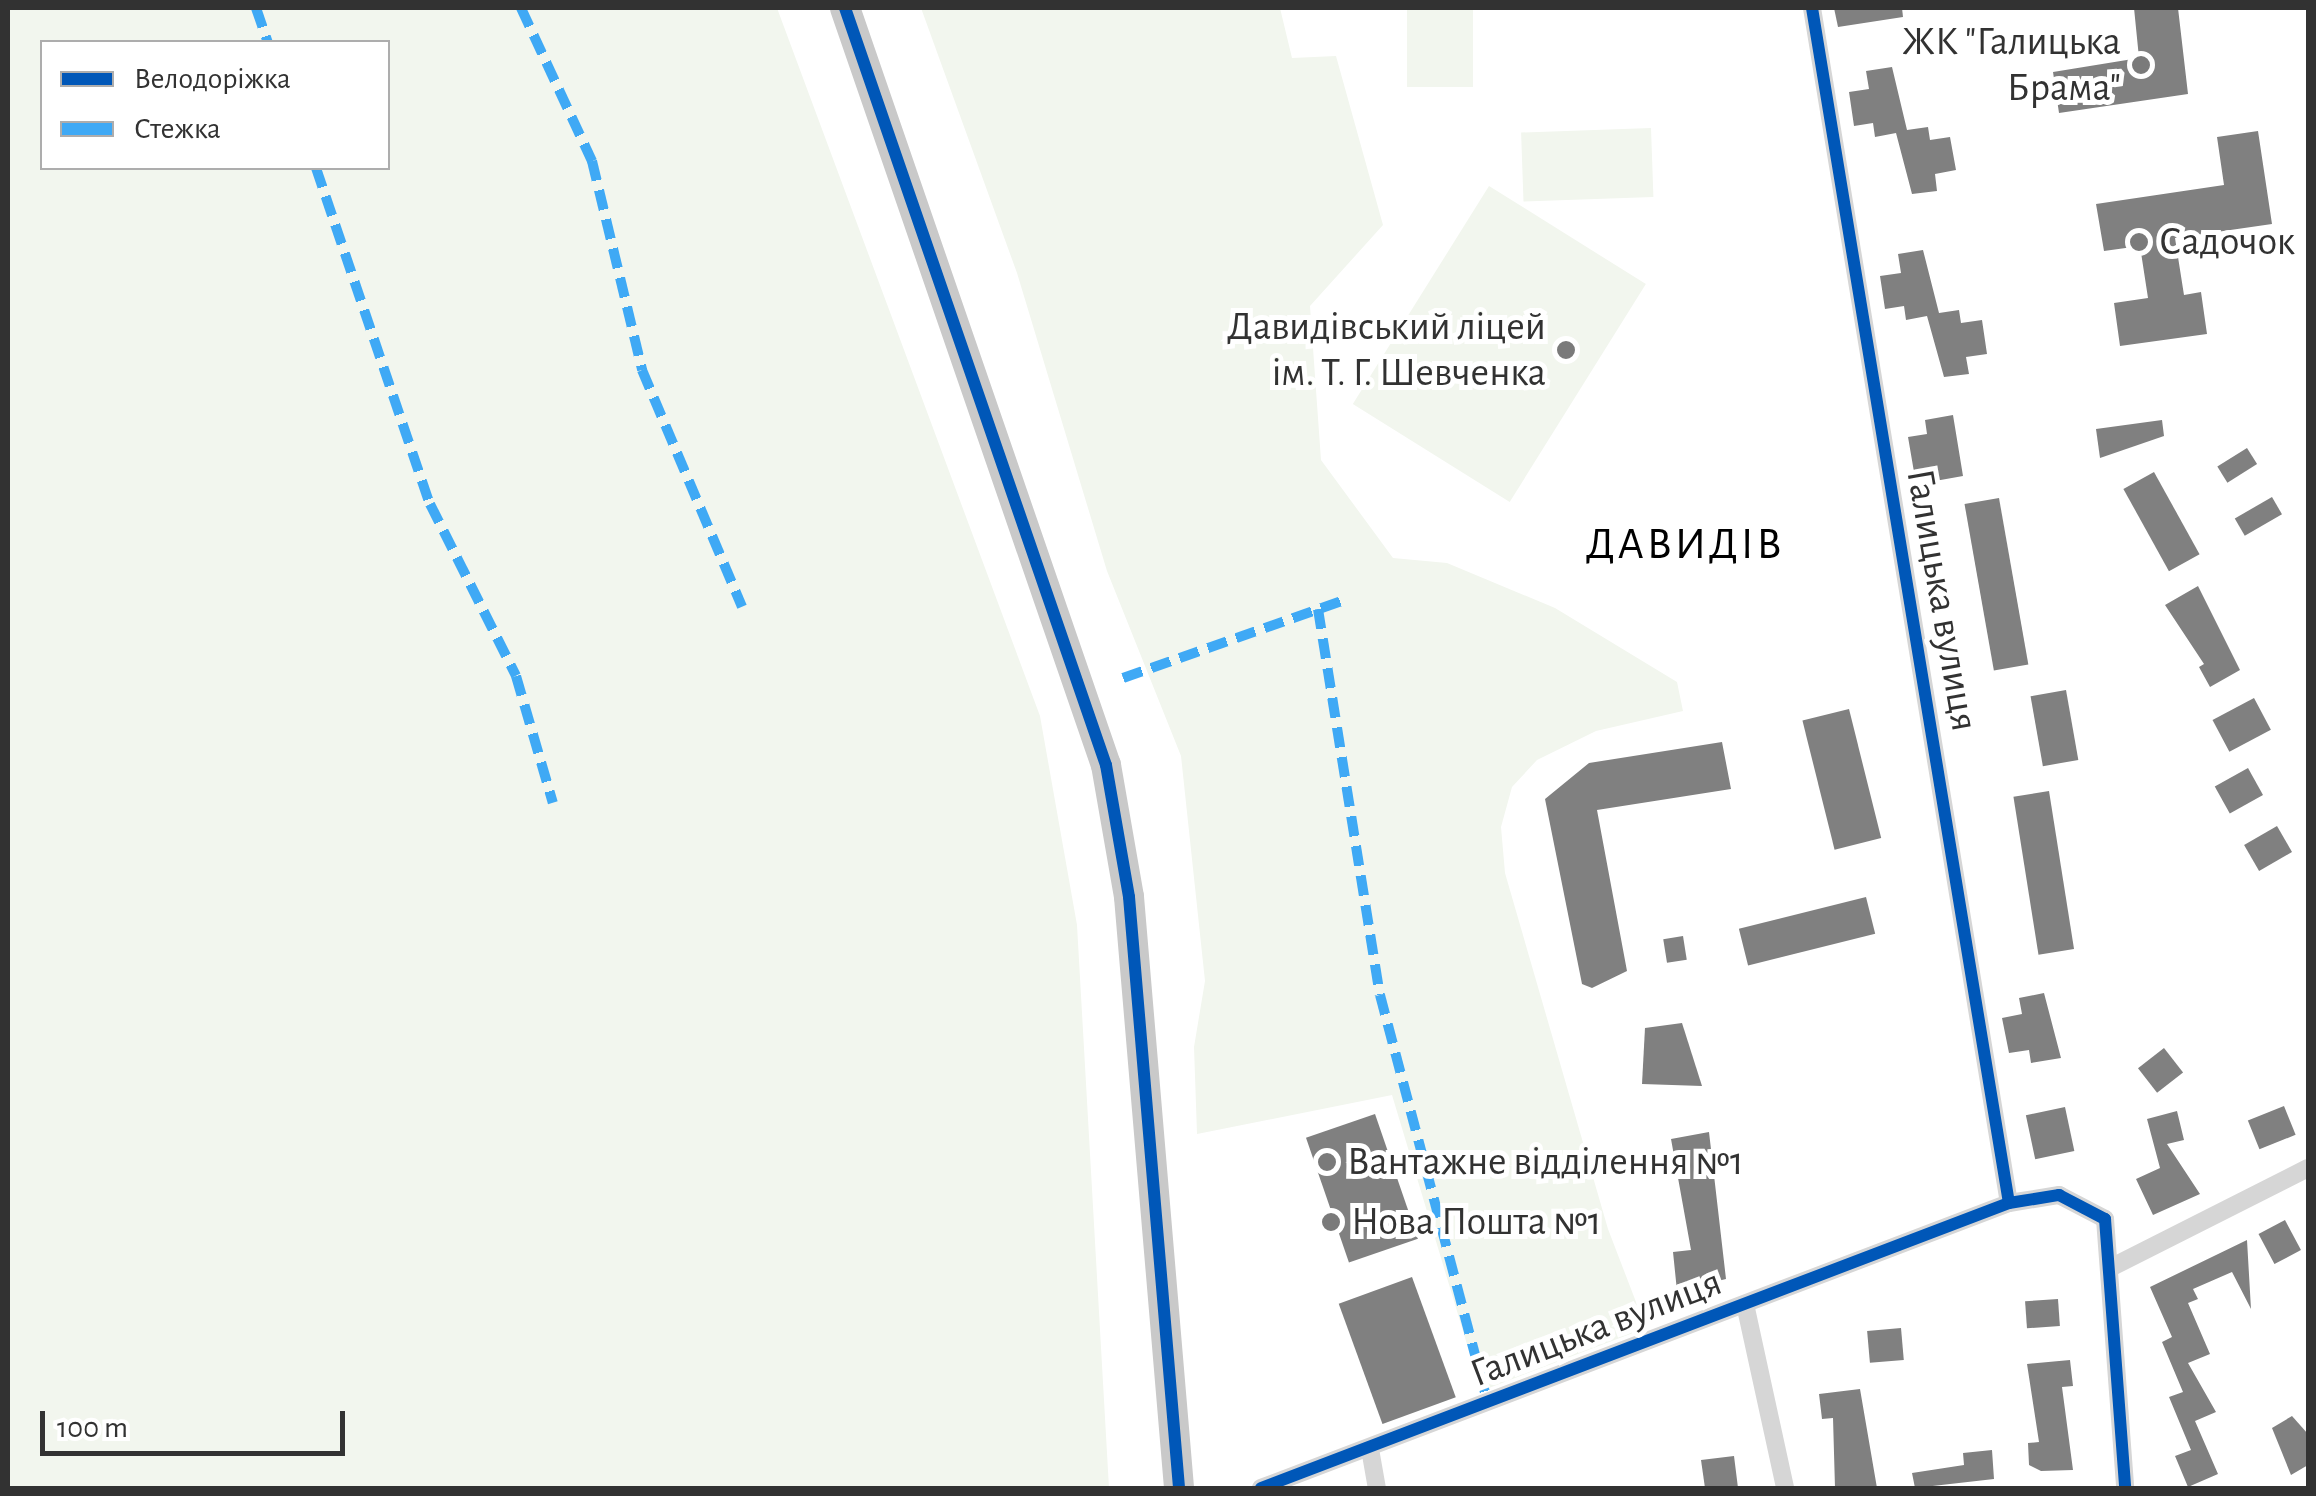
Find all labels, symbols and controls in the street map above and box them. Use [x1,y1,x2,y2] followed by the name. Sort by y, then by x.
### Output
[1902,18,2121,112] place label: ЖК "Галицька Брама"
[40,40,390,170] legend
[2130,54,2152,76] marker: ЖК "Галицька Брама"
[134,64,291,94] text: Велодоріжка
[134,114,221,144] text: Стежка
[2159,218,2295,266] place label: Садочок
[2128,231,2150,253] marker: Садочок
[1227,303,1546,397] place label: Давидівський ліцей ім. Т. Г. Шевченка
[1555,339,1577,361] marker: Давидівський ліцей ім. Т. Г. Шевченка
[1895,465,1989,735] street label: Галицька вулиця
[1586,518,1784,572] district label: ДАВИДІВ
[1347,1138,1744,1186] place label: Вантажне відділення №1
[1316,1151,1338,1173] marker: Вантажне відділення №1
[1351,1198,1601,1246] place label: Нова Пошта №1
[1320,1211,1342,1233] marker: Нова Пошта №1
[1464,1258,1728,1398] street label: Галицька вулиця
[45,1391,350,1453] scale bar
[57,1413,128,1443] text: 100 m

